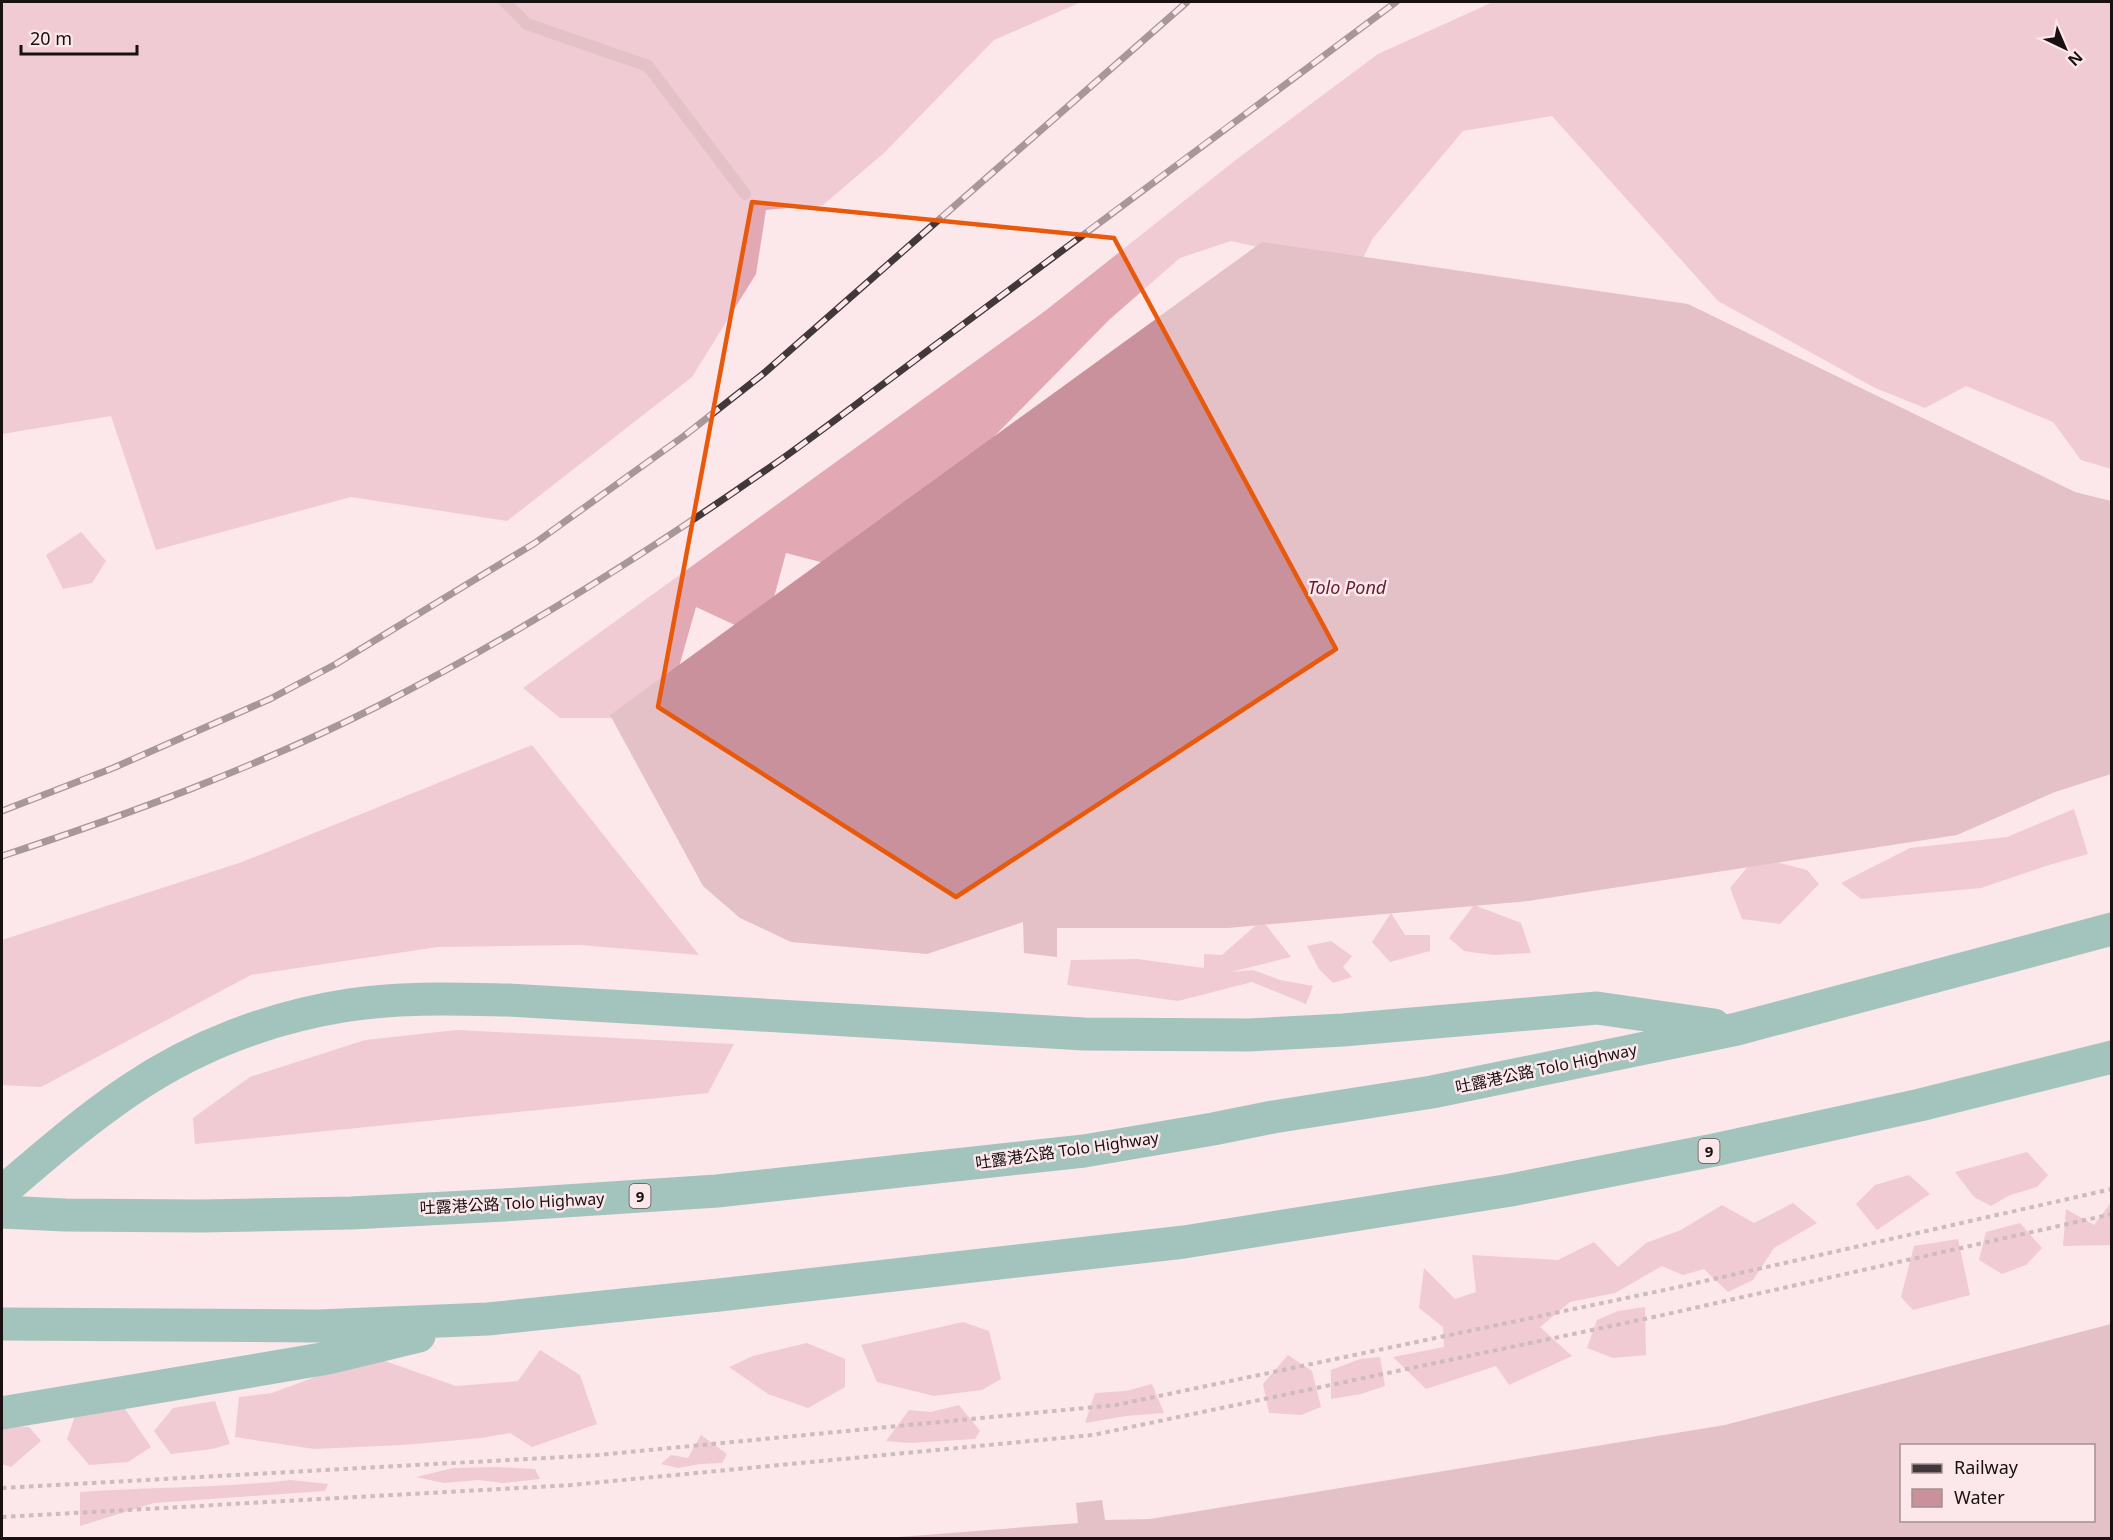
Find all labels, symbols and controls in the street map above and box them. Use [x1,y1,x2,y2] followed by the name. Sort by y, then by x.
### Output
[21,18,136,56] scale bar
[2035,18,2095,78] north arrow
[30,26,72,50] text: 20 m
[2063,46,2088,71] text: N
[1308,575,1387,599] water label: Tolo Pond
[1453,1038,1640,1098] street label: 吐露港公路 Tolo Highway
[974,1126,1161,1174] street label: 吐露港公路 Tolo Highway
[1698,1139,1720,1163] road number: 9
[630,1184,650,1208] road number: 9
[419,1187,606,1219] street label: 吐露港公路 Tolo Highway
[1900,1444,2095,1522] legend
[1954,1455,2019,1479] text: Railway
[1954,1485,2005,1509] text: Water

